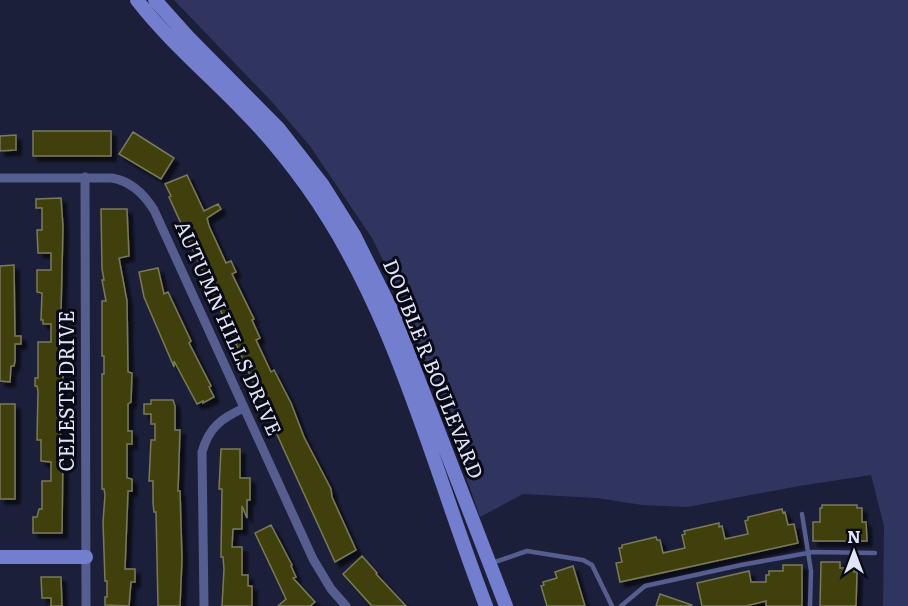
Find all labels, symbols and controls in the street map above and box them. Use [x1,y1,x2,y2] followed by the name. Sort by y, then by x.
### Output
[169,215,291,440] street label: AUTUMN HILLS DRIVE
[377,254,493,483] street label: DOUBLE R BOULEVARD
[50,311,80,471] street label: CELESTE DRIVE
[824,522,884,582] north arrow
[847,524,861,548] text: N

